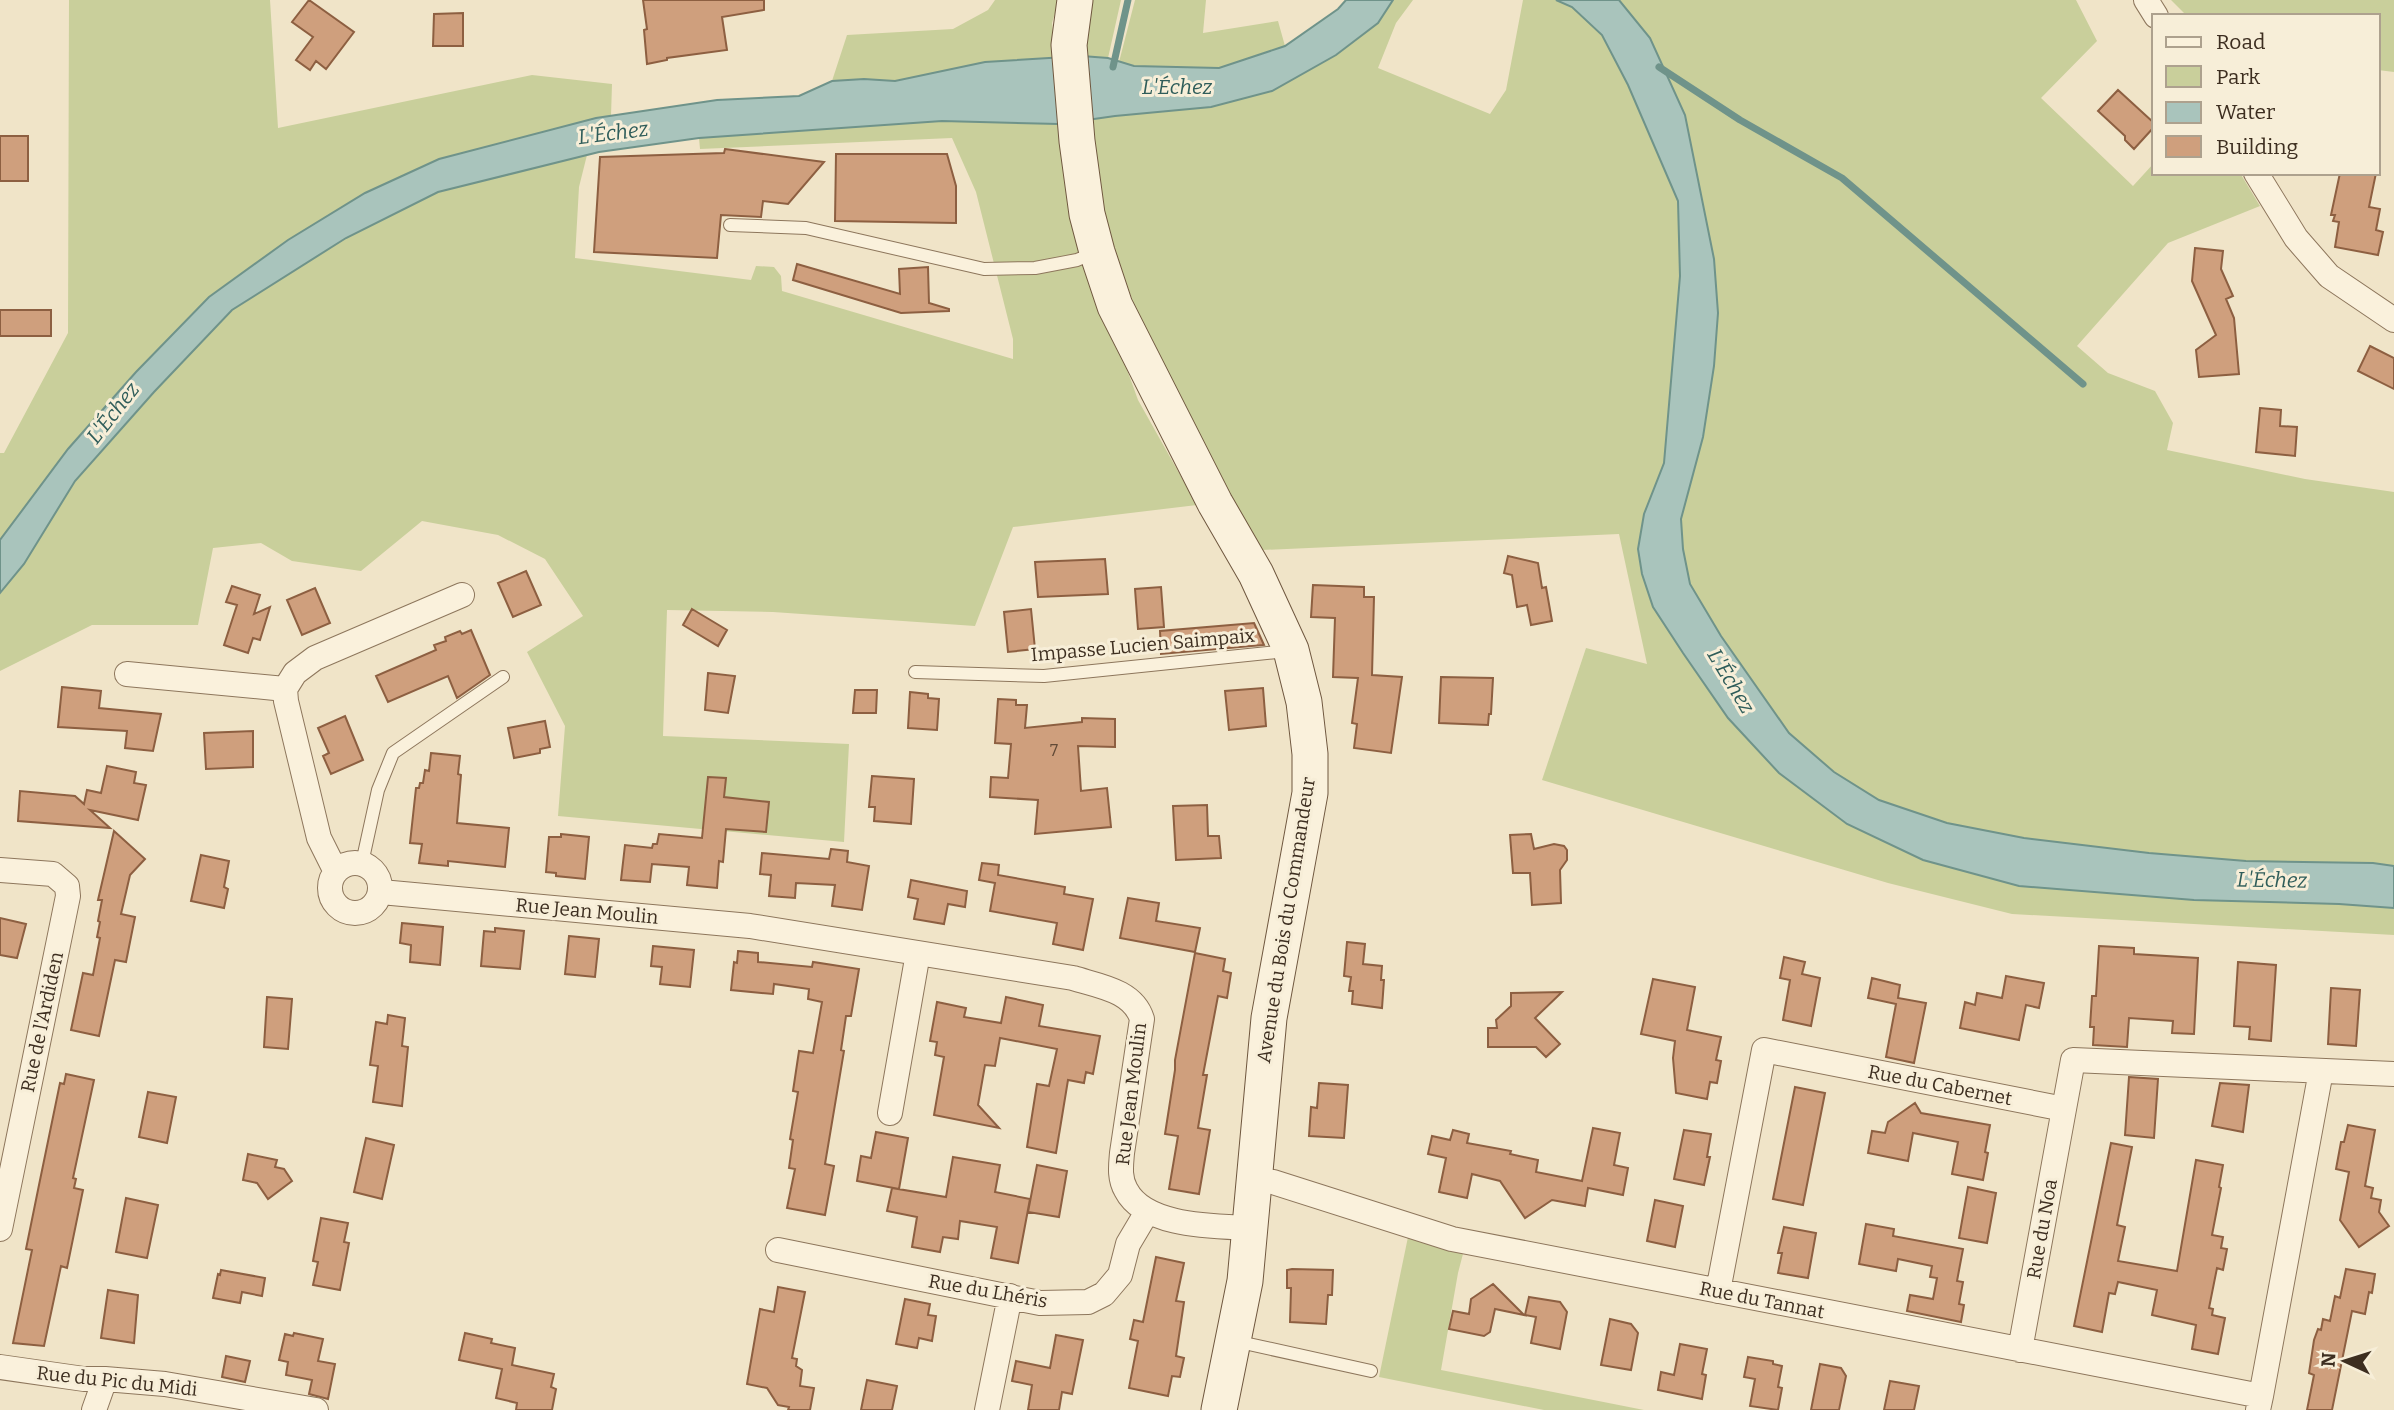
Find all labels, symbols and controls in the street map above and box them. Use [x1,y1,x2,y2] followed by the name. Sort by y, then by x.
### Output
[2152,14,2380,175] legend
[2216,29,2265,55] text: Road
[2216,64,2260,90] text: Park
[1142,74,1212,100] water label: L'Échez
[2216,99,2275,125] text: Water
[576,116,650,150] water label: L'Échez
[2216,134,2299,160] text: Building
[81,377,145,449] water label: L'Échez
[1030,624,1256,666] street label: Impasse Lucien Saimpaix
[1702,644,1760,718] water label: L'Échez
[1050,741,1058,760] house number: 7
[1252,775,1320,1065] street label: Avenue du Bois du Commandeur
[2236,866,2308,894] water label: L'Échez
[515,893,659,929] street label: Rue Jean Moulin
[16,950,68,1094] street label: Rue de l'Ardiden
[1111,1021,1151,1167] street label: Rue Jean Moulin
[1866,1060,2014,1110] street label: Rue du Cabernet
[2022,1177,2062,1281] street label: Rue du Noa
[927,1269,1049,1313] street label: Rue du Lhéris
[1698,1277,1827,1323] street label: Rue du Tannat
[2310,1326,2380,1396] north arrow
[2317,1351,2341,1368] text: N
[35,1361,199,1401] street label: Rue du Pic du Midi

